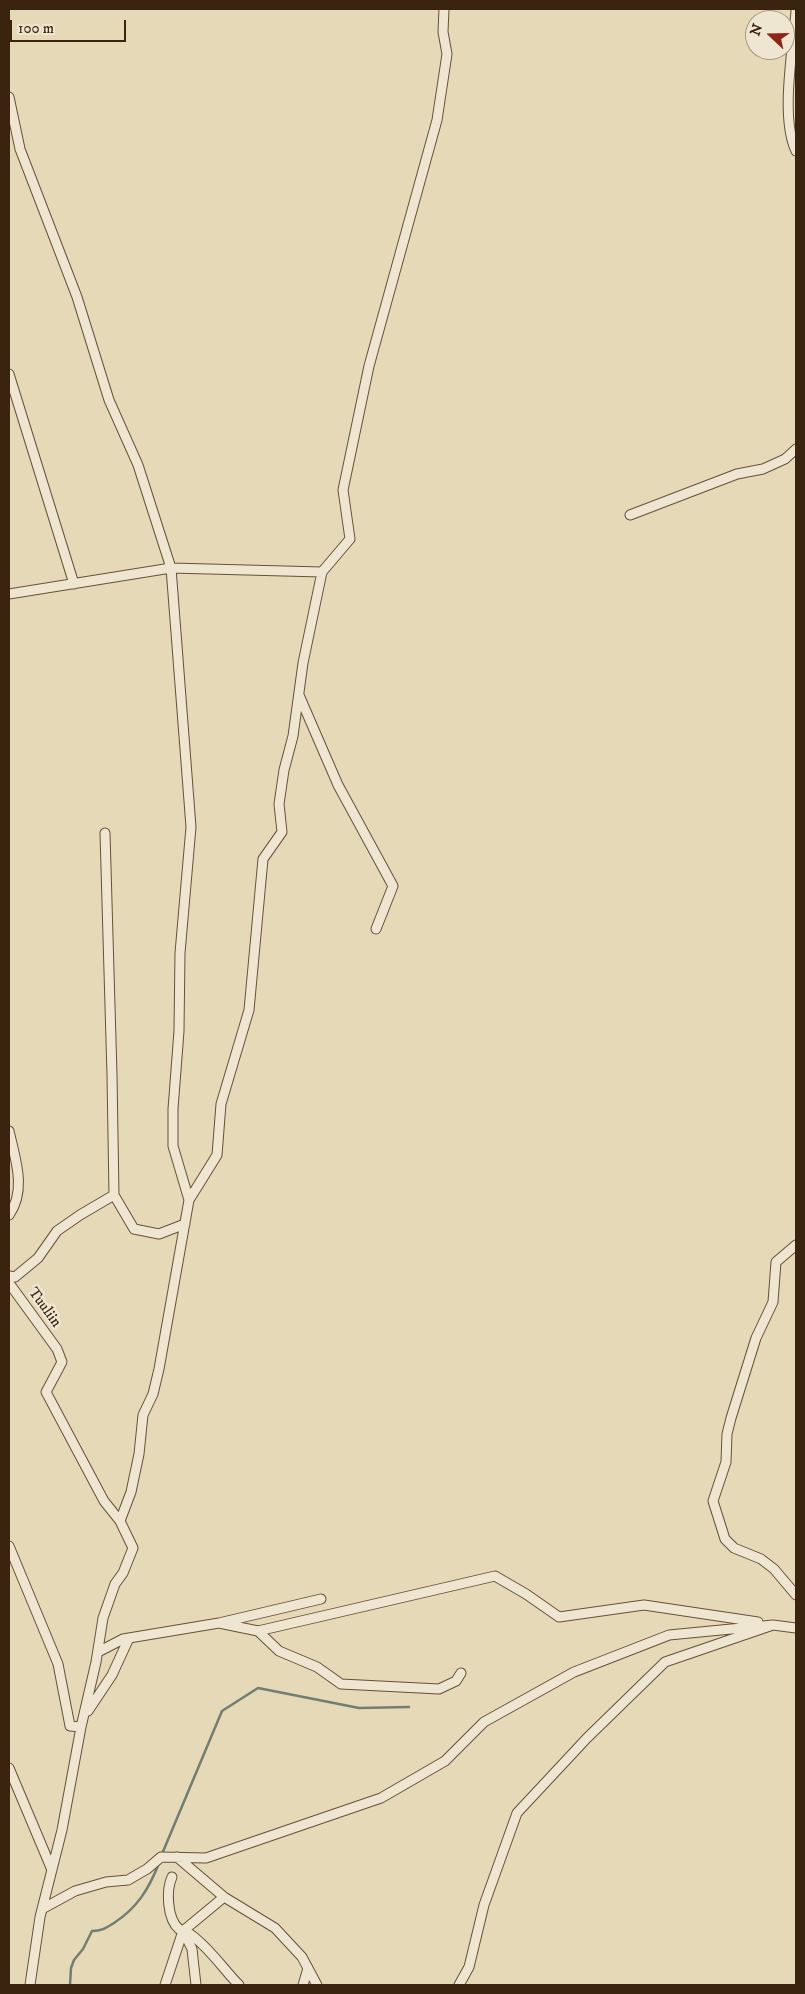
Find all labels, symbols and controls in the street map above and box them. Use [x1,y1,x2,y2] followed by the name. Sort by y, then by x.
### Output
[12,10,129,42] scale bar
[745,10,795,60] north arrow
[18,19,54,38] text: 100 m
[746,21,767,39] text: N
[24,1285,64,1331] street label: Tuuliin

